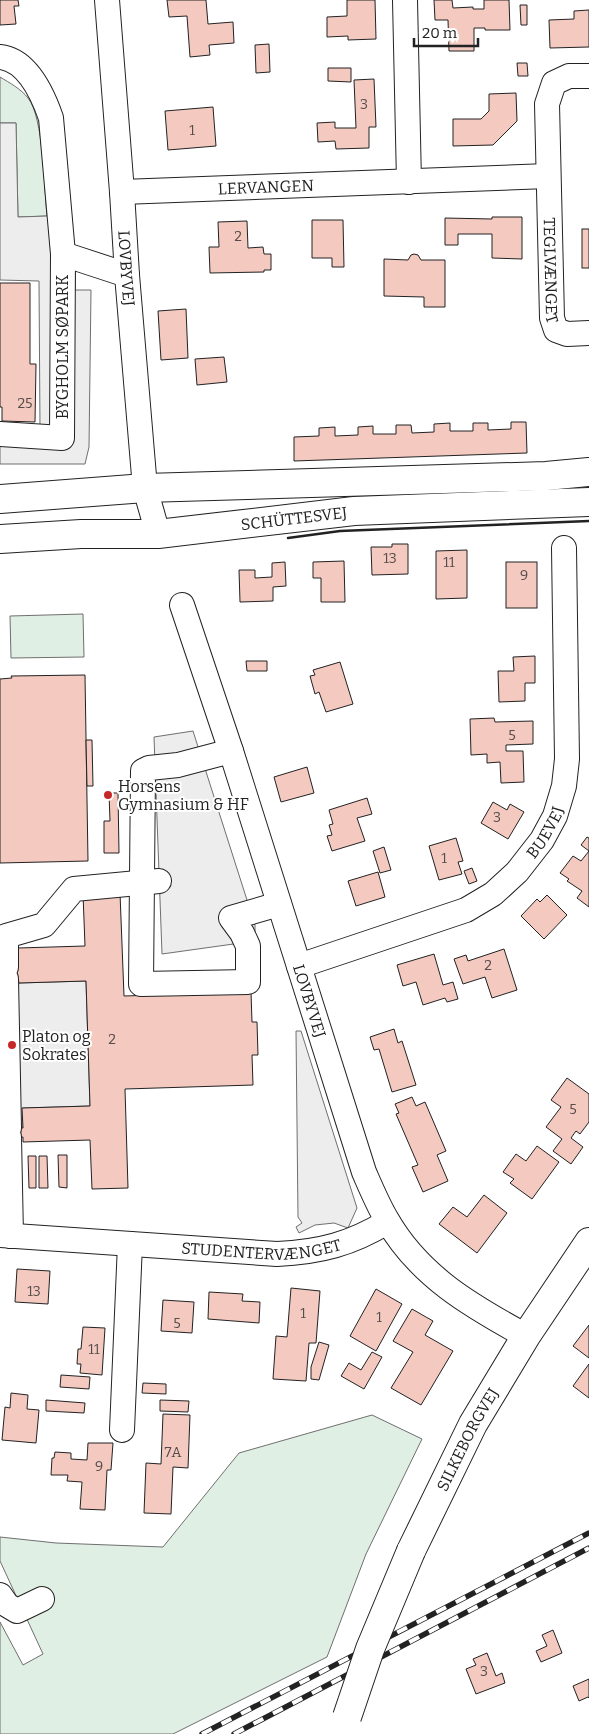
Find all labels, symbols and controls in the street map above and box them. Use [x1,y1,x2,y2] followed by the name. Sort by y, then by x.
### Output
[414,15,478,47] scale bar
[422,24,458,42] text: 20 m
[360,96,368,113] house number: 3
[189,122,195,139] house number: 1
[218,176,315,198] street label: LERVANGEN
[540,217,562,326] street label: TEGLVÆNGET
[234,228,242,245] house number: 2
[114,230,139,307] street label: LOVBYVEJ
[53,274,72,419] street label: BYGHOLM SØPARK
[17,395,33,412] house number: 25
[240,503,348,534] street label: SCHÜTTESVEJ
[383,550,397,567] house number: 13
[443,554,455,571] house number: 11
[520,567,528,584] house number: 9
[508,727,516,744] house number: 5
[118,777,249,814] place label: Horsens Gymnasium & HF
[102,789,114,801] marker: Horsens Gymnasium & HF
[522,804,567,862] street label: BUEVEJ
[493,809,501,826] house number: 3
[441,850,447,867] house number: 1
[484,957,492,974] house number: 2
[289,962,330,1040] street label: LOVBYVEJ
[22,1027,91,1064] place label: Platon og Sokrates
[108,1031,116,1048] house number: 2
[6,1039,18,1051] marker: Platon og Sokrates
[569,1101,577,1118] house number: 5
[181,1235,343,1264] street label: STUDENTERVÆNGET
[27,1283,41,1300] house number: 13
[300,1305,306,1322] house number: 1
[376,1309,382,1326] house number: 1
[173,1315,181,1332] house number: 5
[88,1341,100,1358] house number: 11
[433,1385,503,1494] street label: SILKEBORGVEJ
[165,1444,182,1461] house number: 7A
[95,1458,103,1475] house number: 9
[480,1663,488,1680] house number: 3

